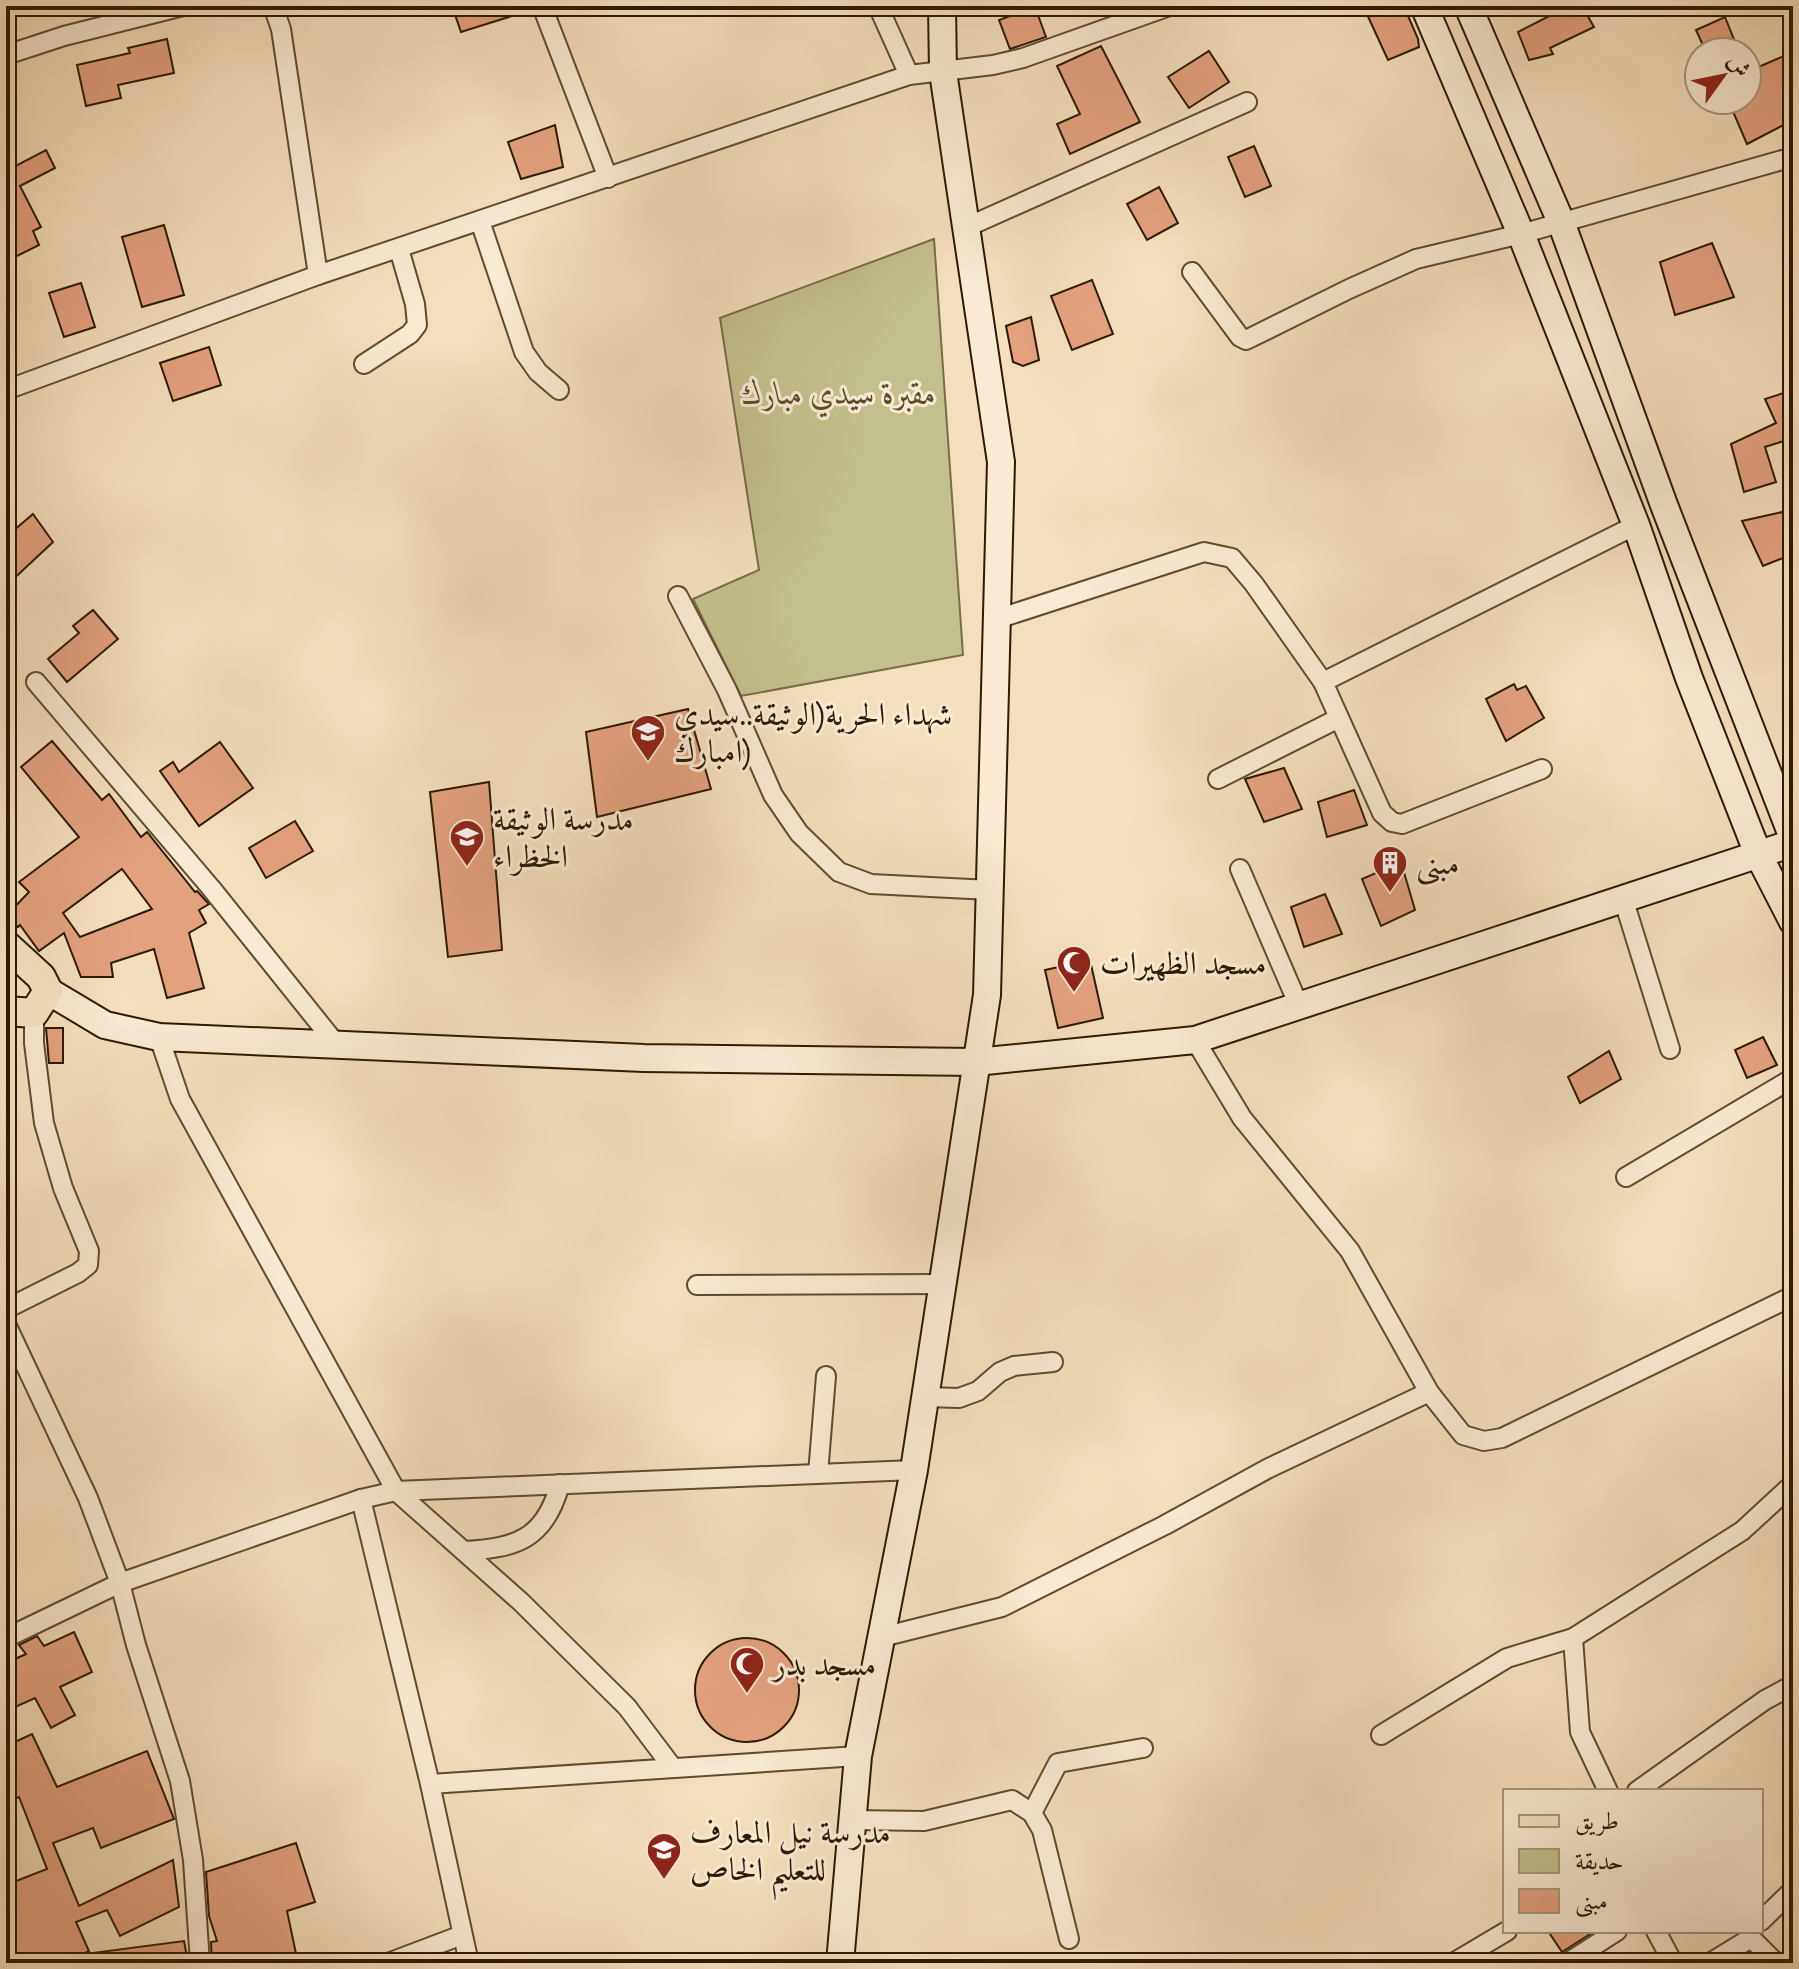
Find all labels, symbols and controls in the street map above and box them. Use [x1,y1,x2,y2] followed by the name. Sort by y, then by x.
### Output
[1683,36,1763,116] north arrow
[1722,49,1757,82] text: ش
[742,374,936,418] park label: مقبرة سيدي مبارك
[674,695,952,771] place label: شهداء الحرية(الوثيقة..سيدي امبارك)
[629,713,667,763] school or university icon: شهداء الحرية(الوثيقة..سيدي امبارك)
[493,800,634,877] place label: مدرسة الوثيقة الخظراء
[448,818,486,868] school or university icon: مدرسة الوثيقة الخظراء
[1371,844,1409,894] building icon: مبنى
[1416,844,1460,886] place label: مبنى
[1055,944,1093,994] mosque icon: مسجد الظهيرات
[1100,944,1266,983] place label: مسجد الظهيرات
[728,1645,766,1695] mosque icon: مسجد بدر
[770,1645,876,1684] place label: مسجد بدر
[1503,1789,1763,1933] legend
[1575,1806,1619,1836] text: طريق
[690,1813,891,1901] place label: مدرسة نيل المعارف للتعليم الخاص
[645,1831,683,1881] school or university icon: مدرسة نيل المعارف للتعليم الخاص
[1575,1846,1624,1876] text: حديقة
[1575,1886,1608,1918] text: مبنى

